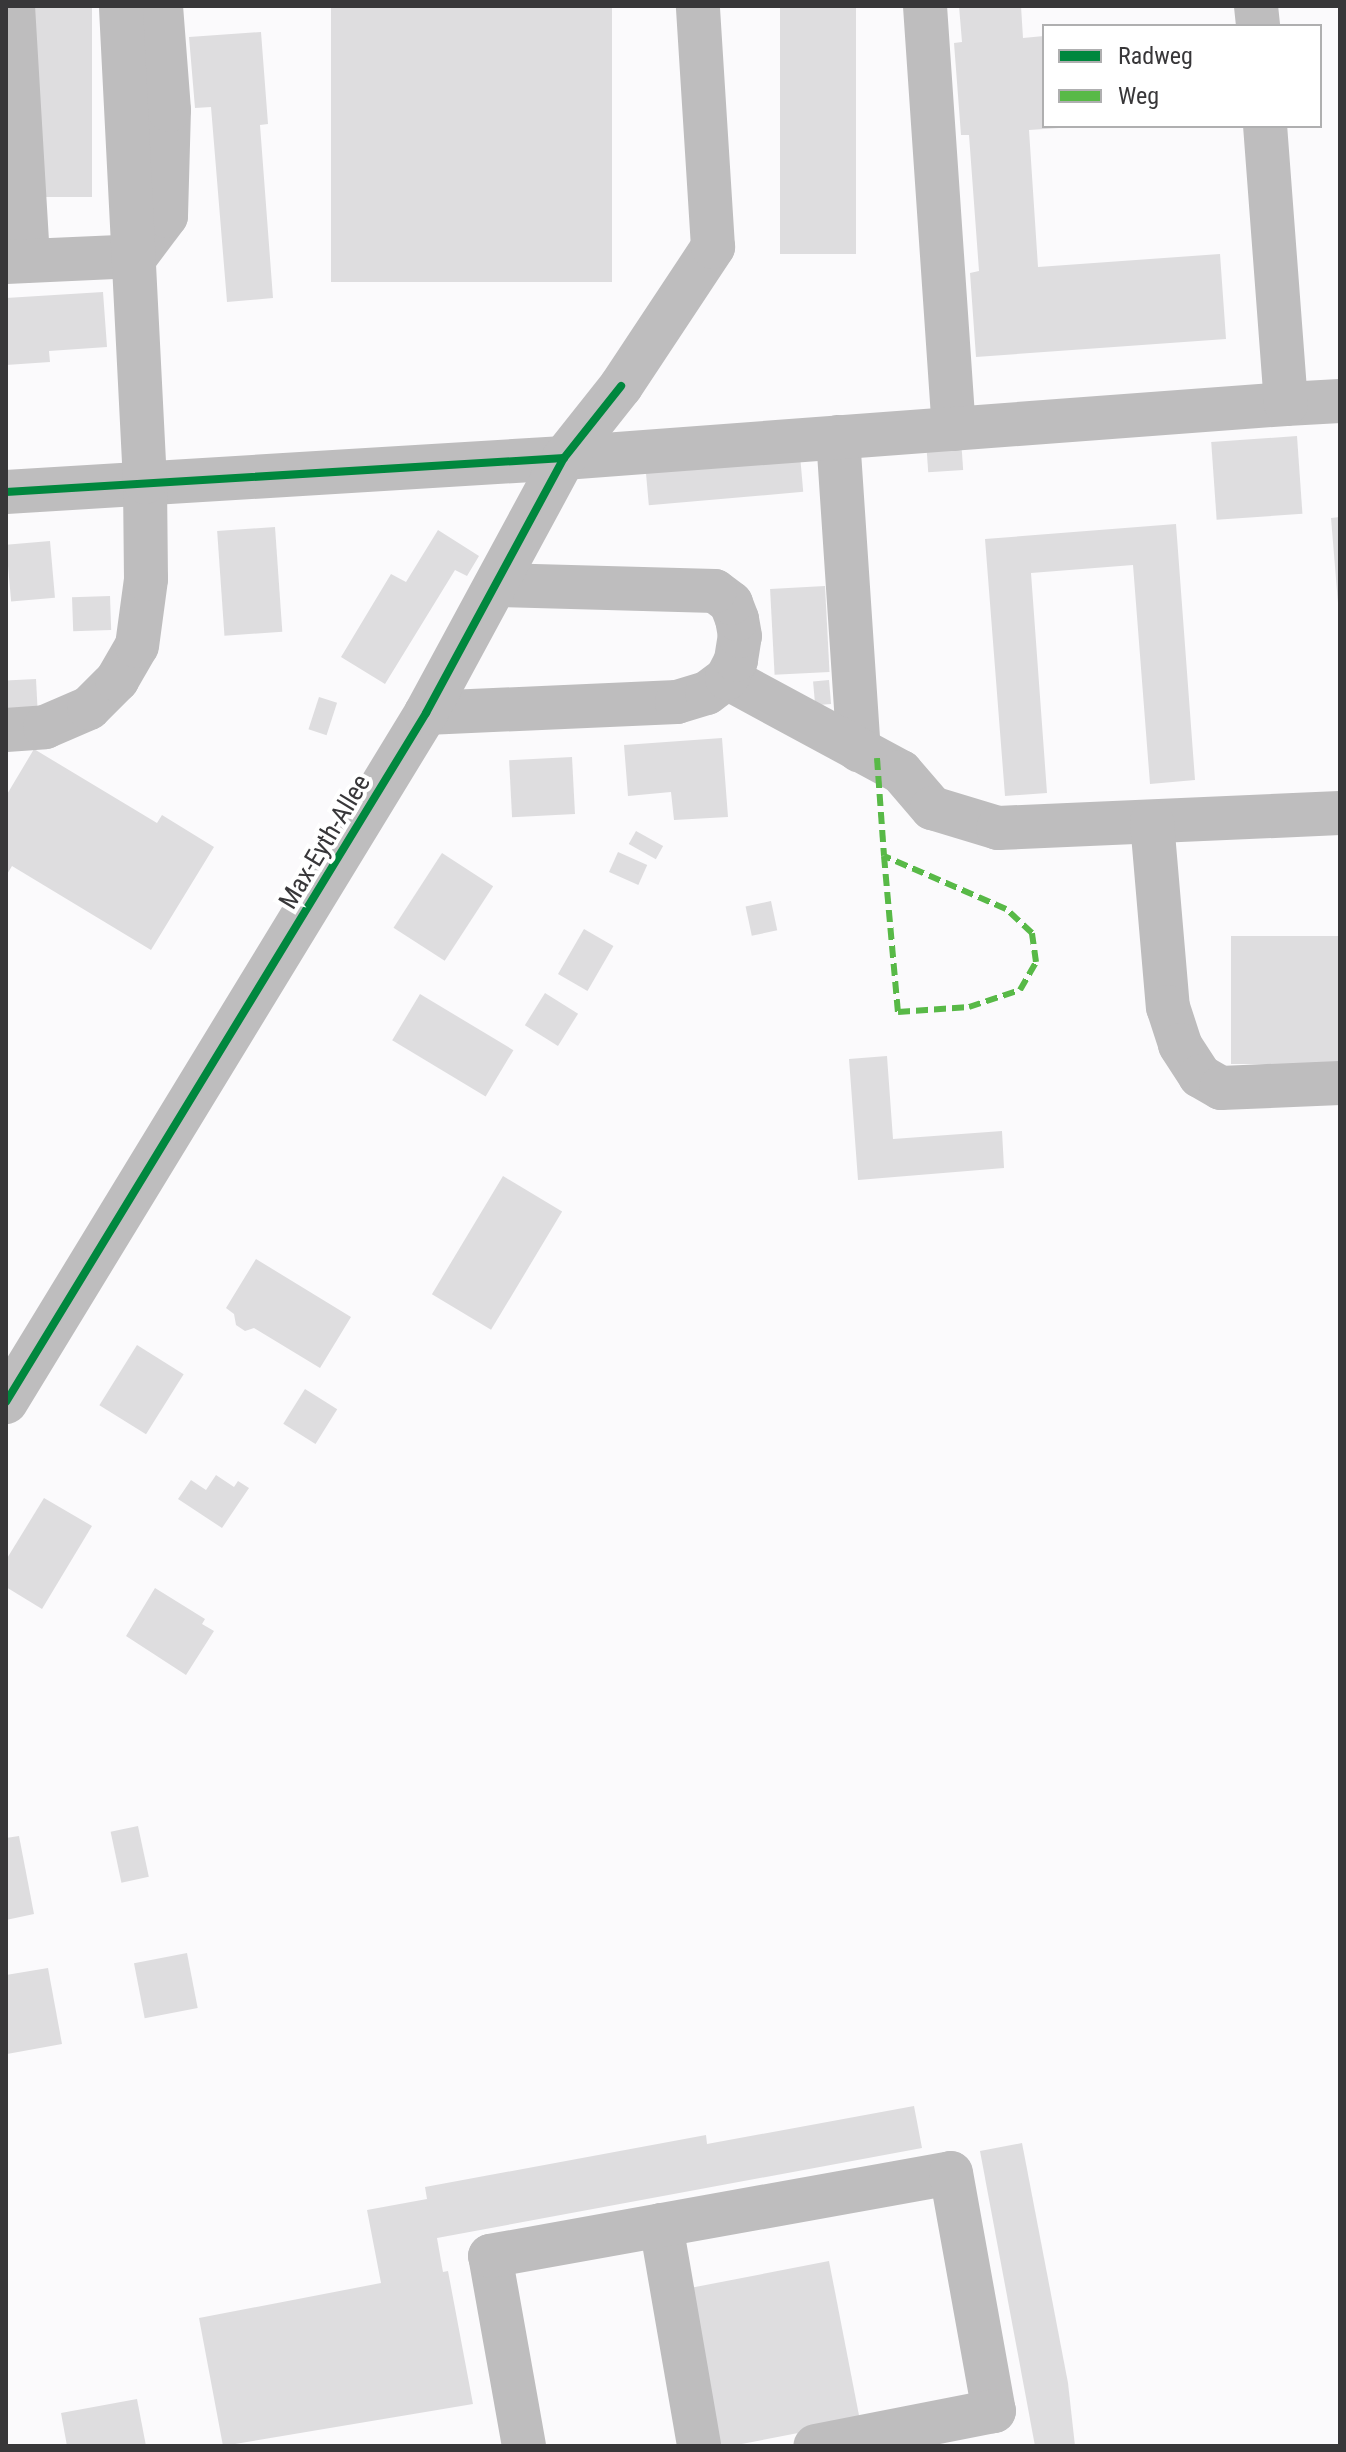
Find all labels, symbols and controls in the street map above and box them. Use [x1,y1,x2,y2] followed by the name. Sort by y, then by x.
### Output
[1042,24,1322,128] legend
[1118,42,1193,70] text: Radweg
[1118,82,1159,110] text: Weg
[273,769,377,915] street label: Max-Eyth-Allee

